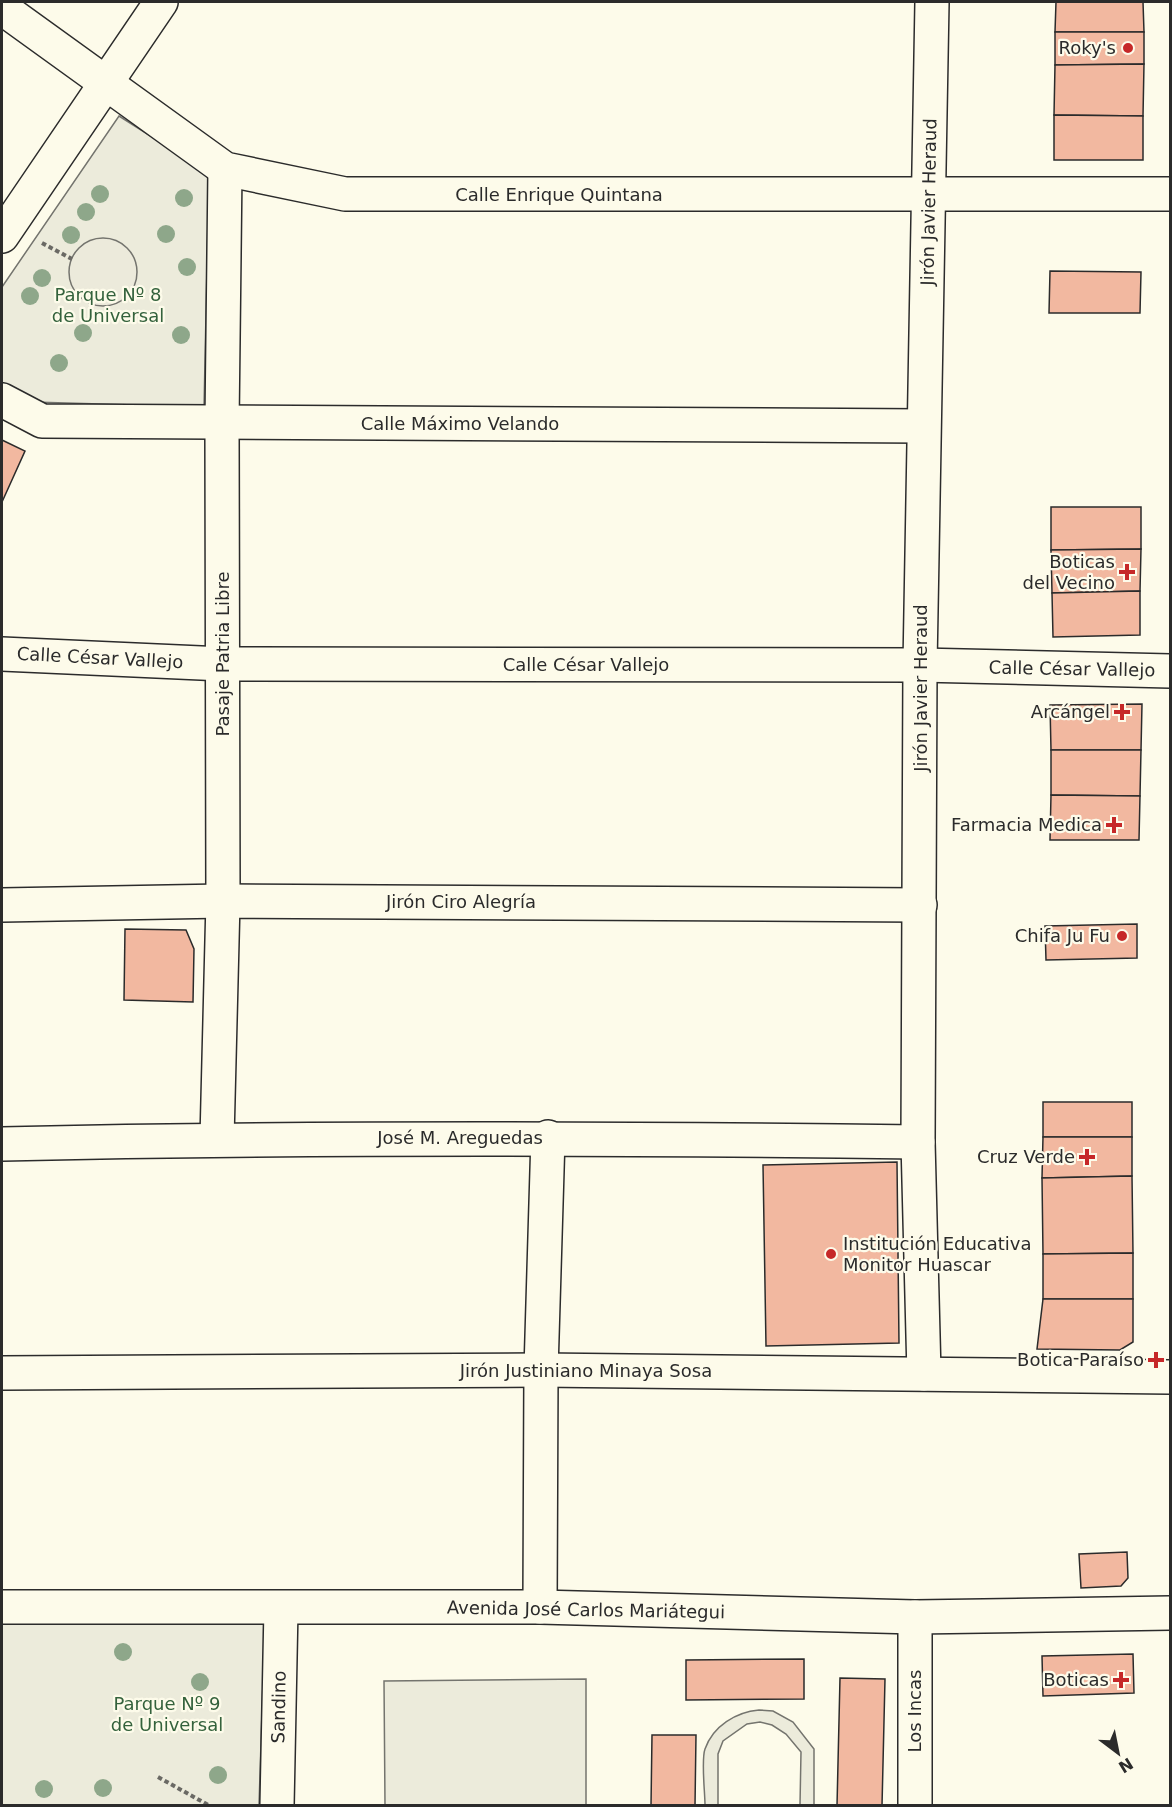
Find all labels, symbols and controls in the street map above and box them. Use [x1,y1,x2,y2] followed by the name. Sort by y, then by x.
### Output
[1059,37,1116,58] place label: Roky's
[1121,41,1135,55] marker: Roky's
[917,118,940,287] street label: Jirón Javier Heraud
[455,184,663,205] street label: Calle Enrique Quintana
[52,284,164,326] park label: Parque Nº 8 de Universal
[361,413,559,434] street label: Calle Máximo Velando
[1022,551,1115,593] place label: Boticas del Vecino
[1120,565,1134,579] marker: Boticas del Vecino
[212,571,233,737] street label: Pasaje Patria Libre
[910,604,931,773] street label: Jirón Javier Heraud
[16,643,184,672] street label: Calle César Vallejo
[503,654,669,675] street label: Calle César Vallejo
[989,657,1155,680] street label: Calle César Vallejo
[1031,701,1110,722] place label: Arcángel
[1115,705,1129,719] marker: Arcángel
[951,814,1102,835] place label: Farmacia Medica
[1107,818,1121,832] marker: Farmacia Medica
[385,891,536,912] street label: Jirón Ciro Alegría
[1015,925,1110,946] place label: Chifa Ju Fu
[1115,929,1129,943] marker: Chifa Ju Fu
[376,1127,543,1148] street label: José M. Areguedas
[977,1146,1075,1167] place label: Cruz Verde
[1080,1150,1094,1164] marker: Cruz Verde
[843,1233,1032,1275] place label: Institución Educativa Monitor Huascar
[824,1247,838,1261] marker: Institución Educativa Monitor Huascar
[1017,1349,1144,1370] place label: Botica Paraíso
[1149,1353,1163,1367] marker: Botica Paraíso
[459,1360,712,1381] street label: Jirón Justiniano Minaya Sosa
[447,1597,725,1622] street label: Avenida José Carlos Mariátegui
[1043,1669,1109,1690] place label: Boticas
[267,1670,290,1744] street label: Sandino
[904,1670,925,1752] street label: Los Incas
[1114,1673,1128,1687] marker: Boticas
[111,1693,223,1735] park label: Parque Nº 9 de Universal
[1088,1723,1148,1783] north arrow
[1115,1754,1136,1777] text: N

